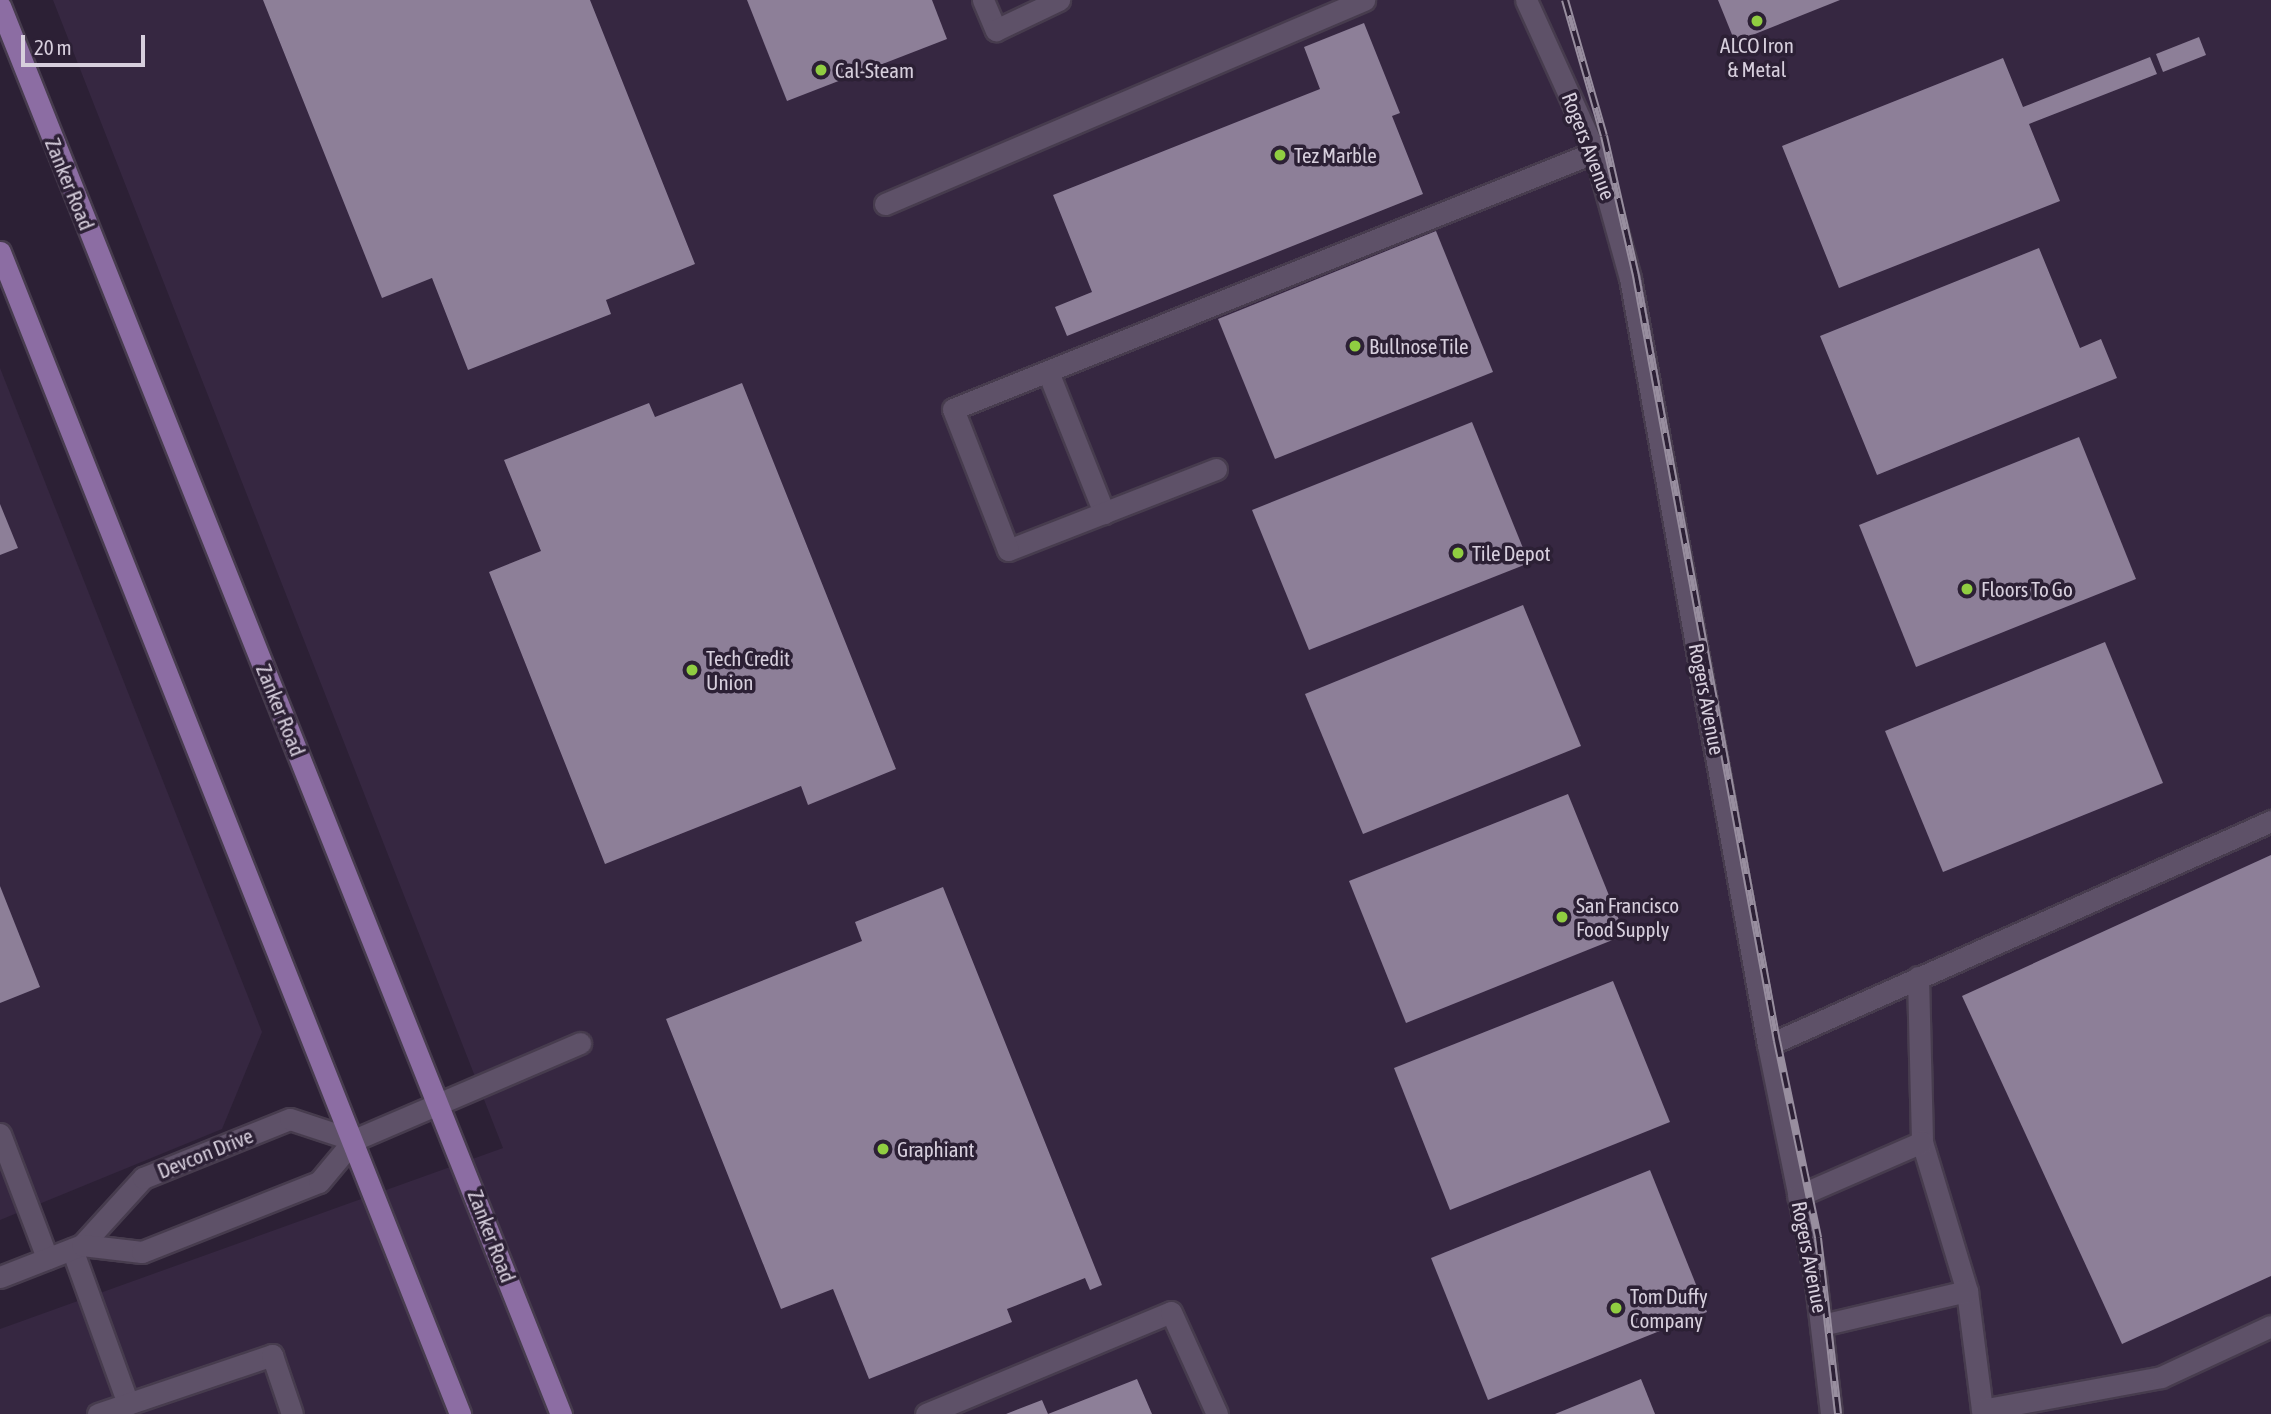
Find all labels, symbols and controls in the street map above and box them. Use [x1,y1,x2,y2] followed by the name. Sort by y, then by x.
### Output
[1749,13,1765,29] marker: ALCO Iron & Metal
[24,21,149,65] scale bar
[1720,32,1794,82] place label: ALCO Iron & Metal
[34,35,72,59] text: 20 m
[835,57,914,83] place label: Cal-Steam
[813,62,829,78] marker: Cal-Steam
[1557,89,1621,203] street label: Rogers Avenue
[40,134,100,234] street label: Zanker Road
[1294,142,1377,168] place label: Tez Marble
[1272,147,1288,163] marker: Tez Marble
[1369,333,1469,359] place label: Bullnose Tile
[1347,338,1363,354] marker: Bullnose Tile
[1472,540,1551,566] place label: Tile Depot
[1450,545,1466,561] marker: Tile Depot
[1981,576,2073,602] place label: Floors To Go
[1959,581,1975,597] marker: Floors To Go
[1684,641,1730,757] street label: Rogers Avenue
[706,645,790,695] place label: Tech Credit Union
[251,660,311,760] street label: Zanker Road
[684,662,700,678] marker: Tech Credit Union
[1576,892,1679,942] place label: San Francisco Food Supply
[1554,909,1570,925] marker: San Francisco Food Supply
[153,1122,257,1184] street label: Devcon Drive
[897,1136,975,1162] place label: Graphiant
[875,1141,891,1157] marker: Graphiant
[463,1186,521,1286] street label: Zanker Road
[1787,1199,1833,1315] street label: Rogers Avenue
[1630,1283,1708,1333] place label: Tom Duffy Company
[1608,1300,1624,1316] marker: Tom Duffy Company

